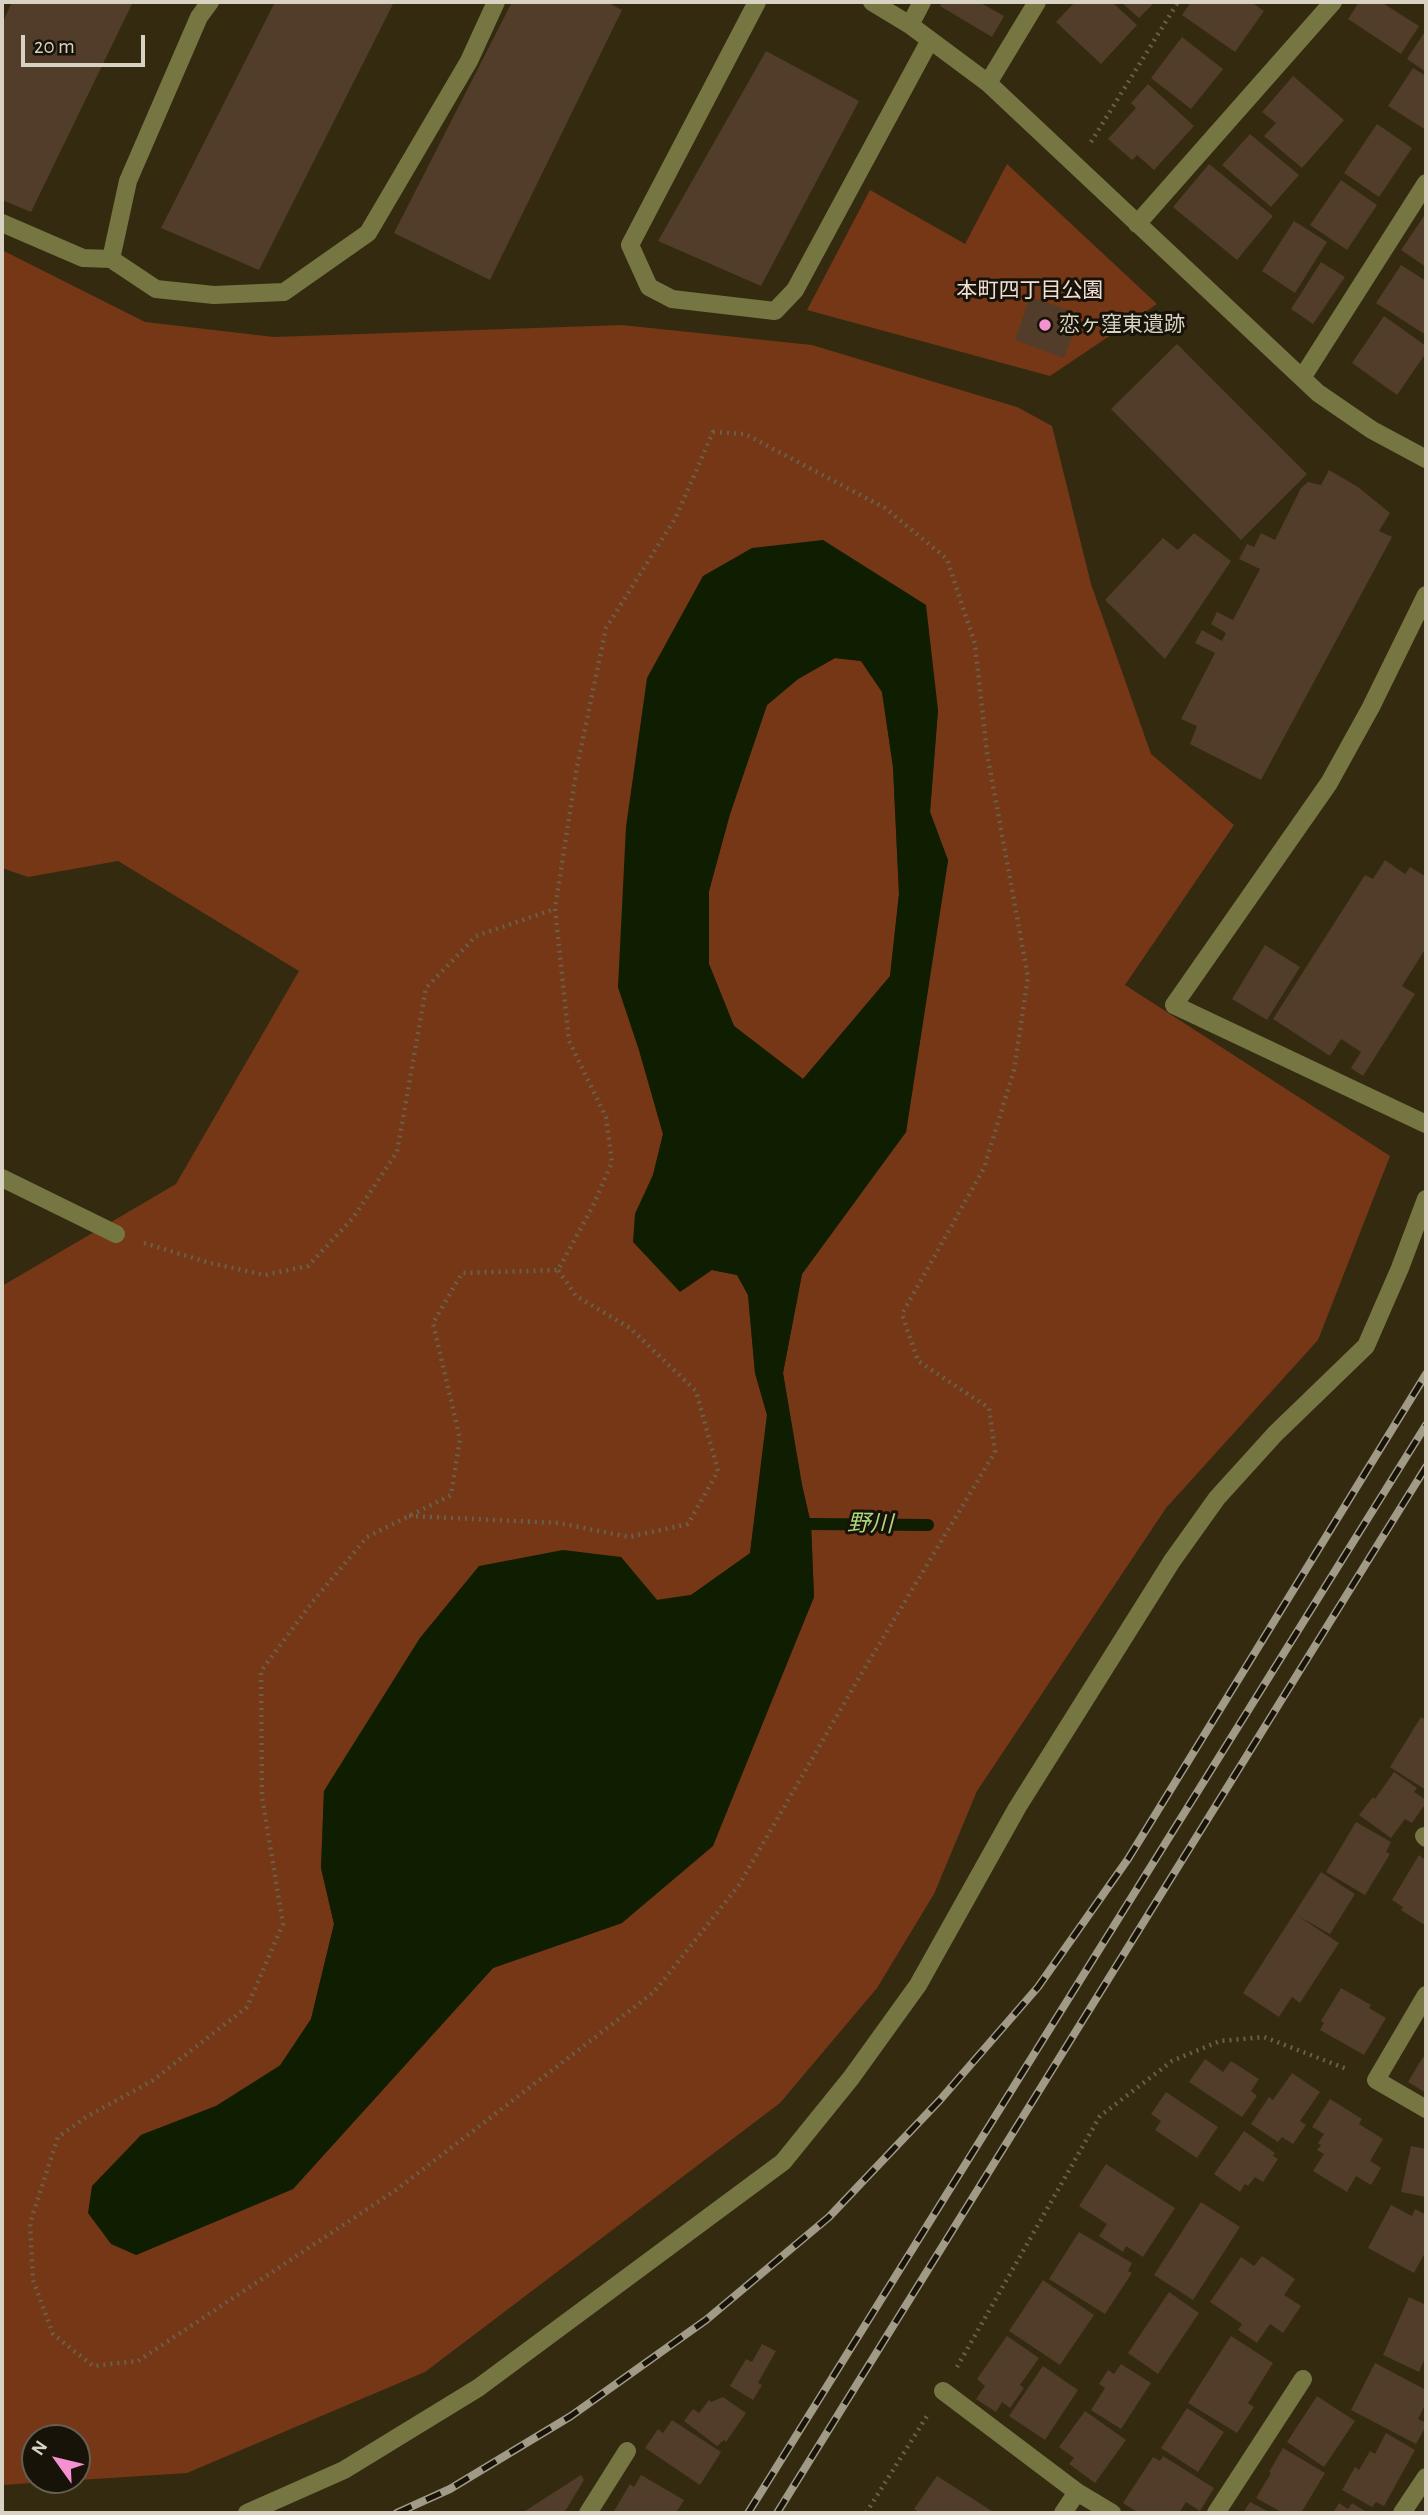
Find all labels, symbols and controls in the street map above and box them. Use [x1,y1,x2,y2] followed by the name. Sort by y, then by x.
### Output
[24,21,149,65] scale bar
[34,36,75,57] text: 20 m
[957,278,1103,304] park label: 本町四丁目公園
[1059,312,1185,338] place label: 恋ヶ窪東遺跡
[1037,317,1053,333] marker: 恋ヶ窪東遺跡
[847,1510,893,1538] water label: 野川
[21,2424,91,2494] north arrow
[28,2437,51,2459] text: N

